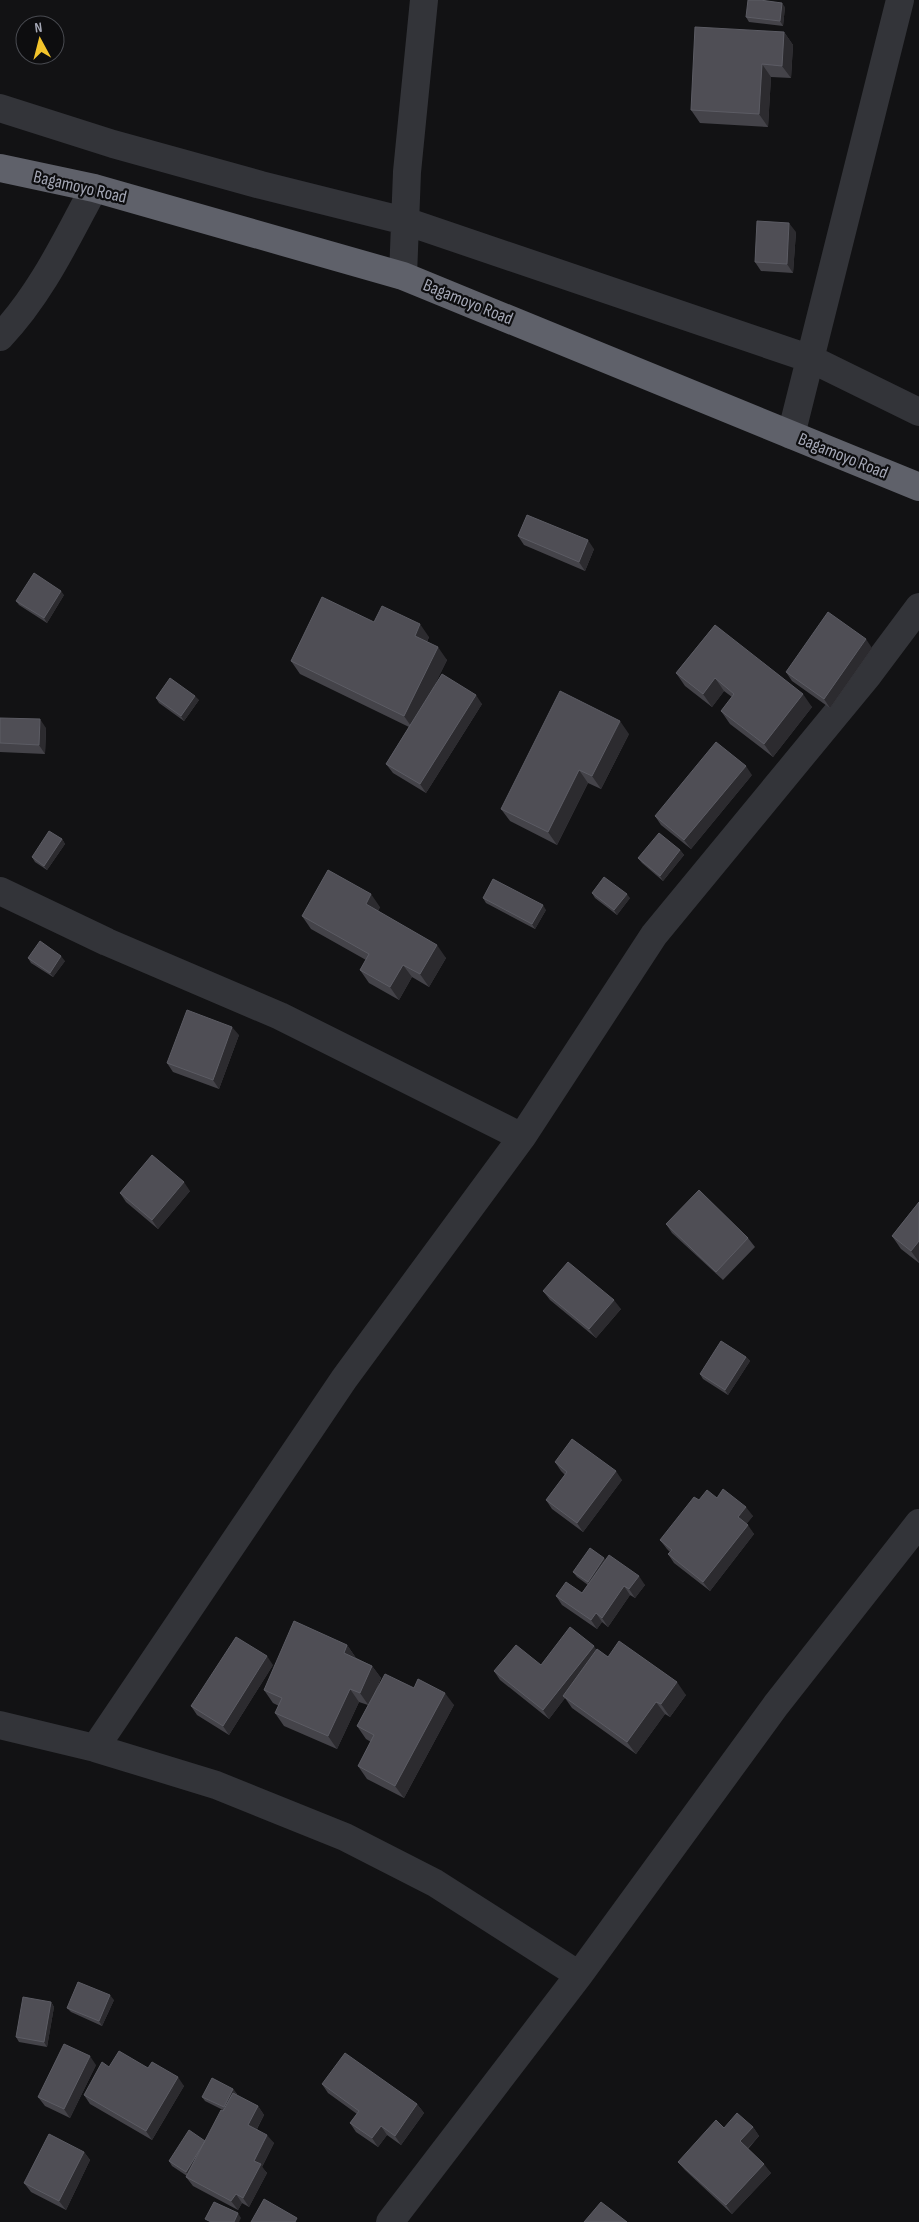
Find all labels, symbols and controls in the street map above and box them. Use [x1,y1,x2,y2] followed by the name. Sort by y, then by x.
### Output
[15,15,65,65] north arrow
[34,19,43,36] text: N
[31,166,129,208] street label: Bagamoyo Road
[420,274,516,330] street label: Bagamoyo Road
[795,428,891,484] street label: Bagamoyo Road

